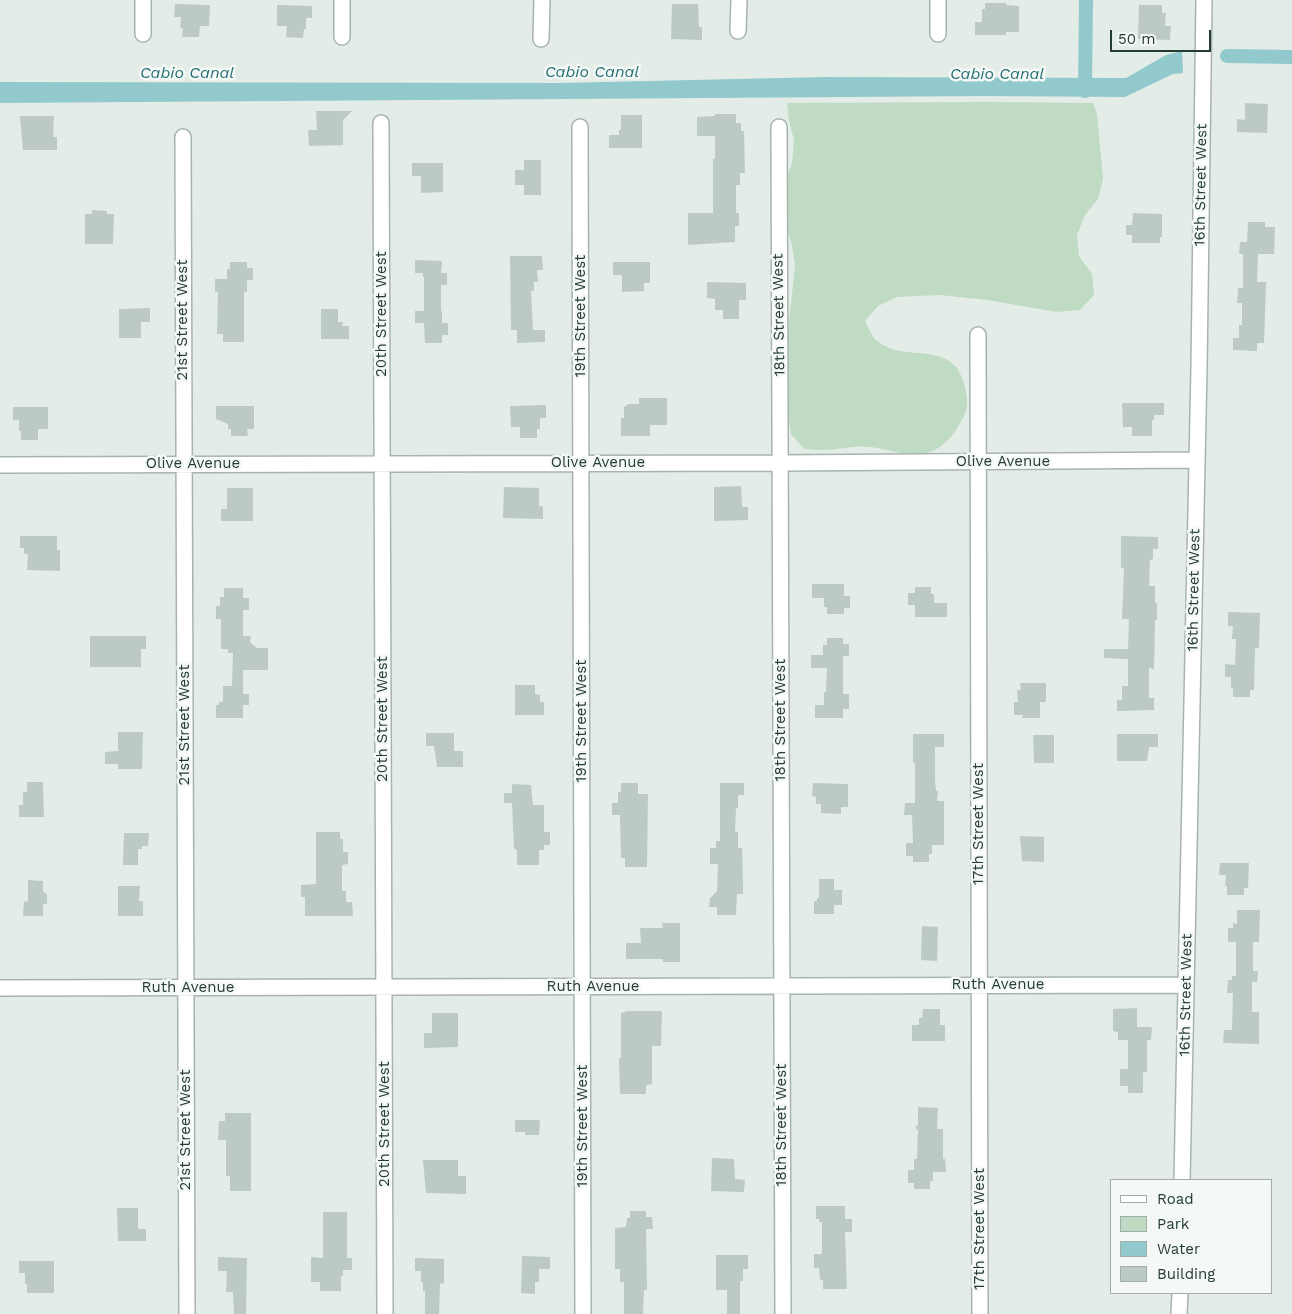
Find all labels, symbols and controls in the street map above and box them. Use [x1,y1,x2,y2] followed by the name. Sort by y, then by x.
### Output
[1112,20,1213,52] scale bar
[1118,30,1155,48] text: 50 m
[545,62,639,82] water label: Cabio Canal
[140,63,234,83] water label: Cabio Canal
[950,64,1044,84] water label: Cabio Canal
[1191,124,1211,246] street label: 16th Street West
[373,251,391,377] street label: 20th Street West
[769,253,789,377] street label: 18th Street West
[572,255,590,377] street label: 19th Street West
[174,260,192,380] street label: 21st Street West
[956,453,1050,471] street label: Olive Avenue
[551,454,645,472] street label: Olive Avenue
[146,455,240,473] street label: Olive Avenue
[1184,529,1204,651] street label: 16th Street West
[374,656,392,782] street label: 20th Street West
[772,659,790,781] street label: 18th Street West
[573,660,591,782] street label: 19th Street West
[176,665,194,785] street label: 21st Street West
[970,763,988,885] street label: 17th Street West
[1176,934,1196,1056] street label: 16th Street West
[952,976,1044,994] street label: Ruth Avenue
[547,978,639,996] street label: Ruth Avenue
[142,979,234,997] street label: Ruth Avenue
[376,1061,394,1187] street label: 20th Street West
[773,1064,791,1186] street label: 18th Street West
[574,1065,592,1187] street label: 19th Street West
[177,1070,195,1190] street label: 21st Street West
[971,1168,989,1290] street label: 17th Street West
[1110,1179,1272,1294] legend
[1157,1190,1194,1208] text: Road
[1157,1215,1189,1233] text: Park
[1157,1240,1200,1258] text: Water
[1157,1265,1215,1283] text: Building

